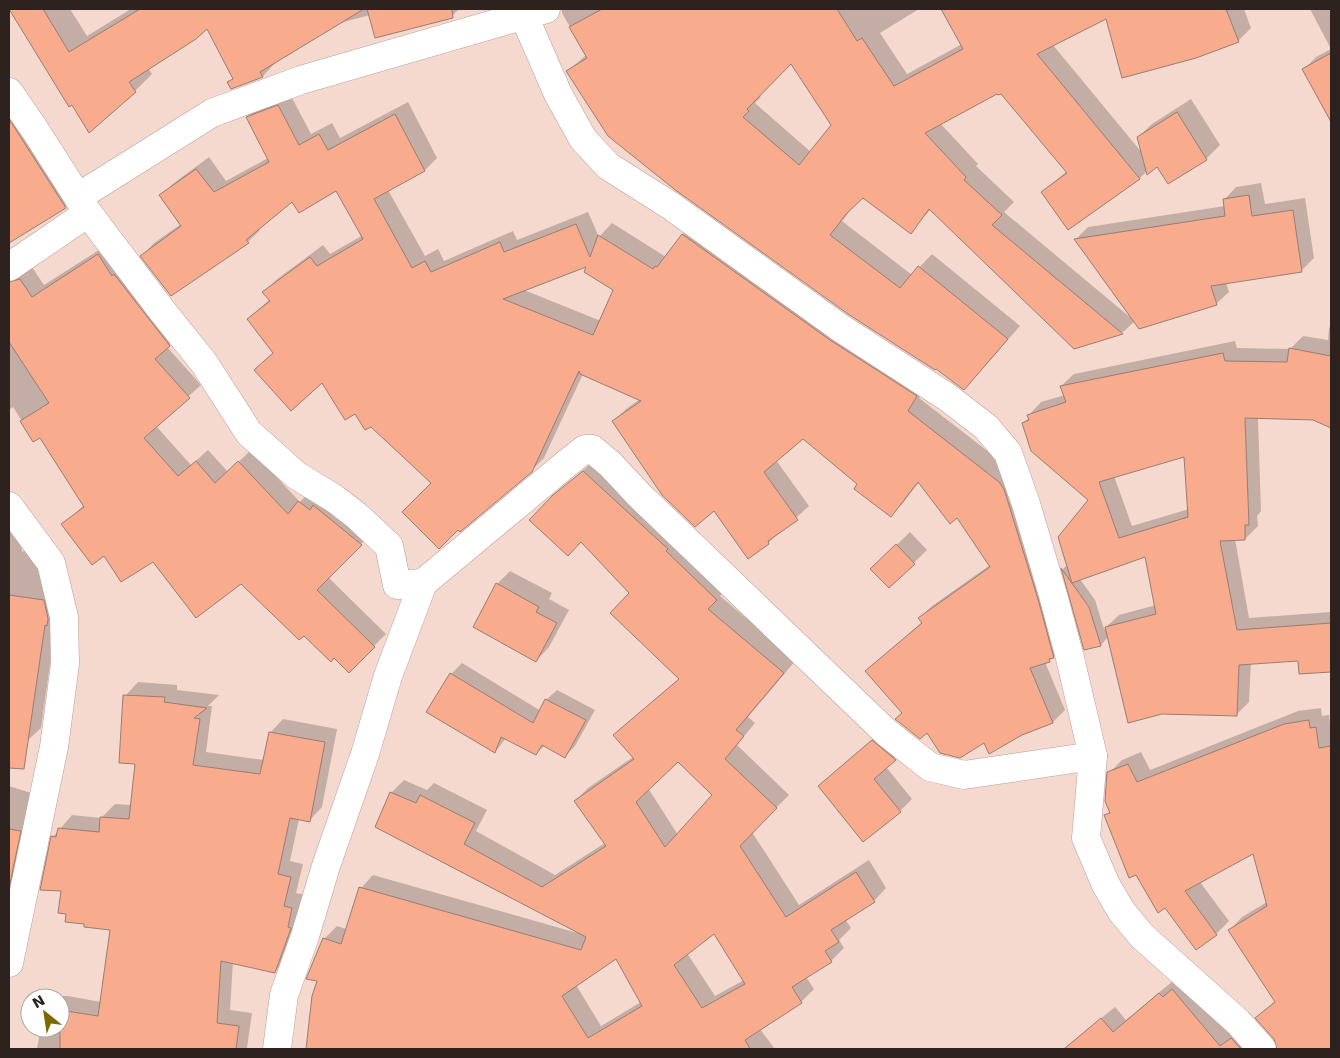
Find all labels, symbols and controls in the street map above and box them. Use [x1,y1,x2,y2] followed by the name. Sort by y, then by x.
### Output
[20,988,70,1038] north arrow
[29,992,48,1012] text: N

